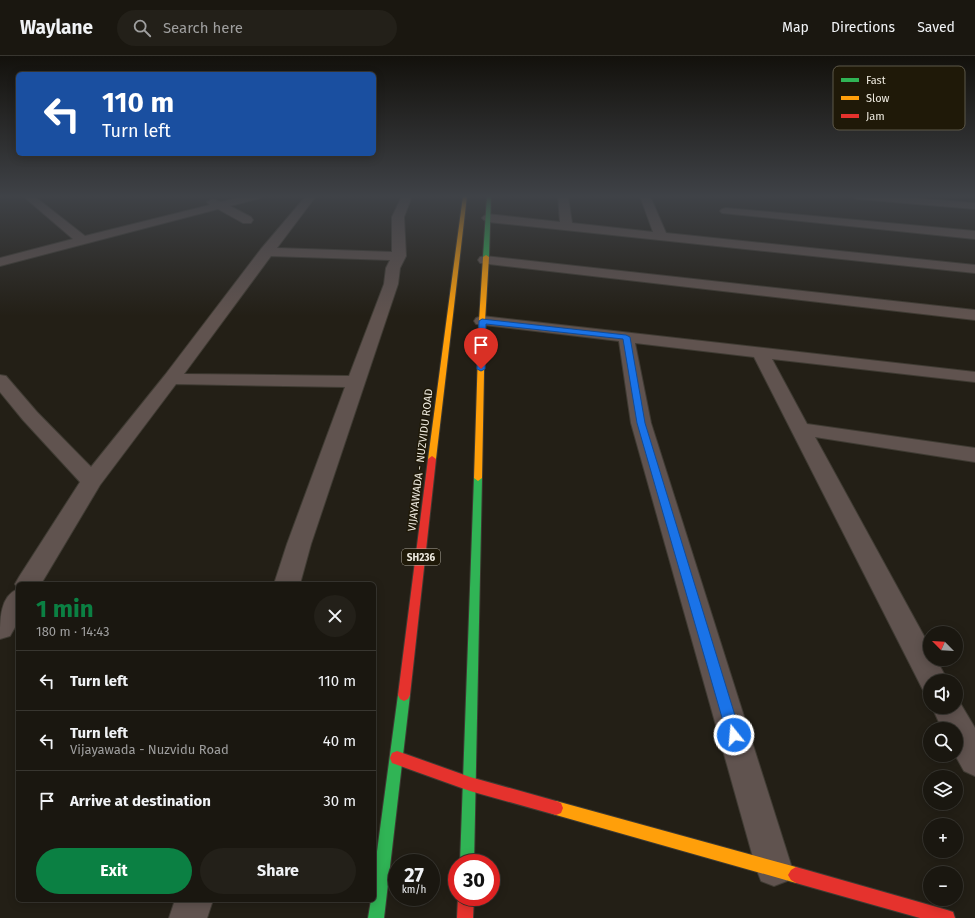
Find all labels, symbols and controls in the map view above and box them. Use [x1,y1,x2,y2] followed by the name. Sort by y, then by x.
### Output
[117,10,397,46] search box
[20,16,93,39] text: Waylane
[131,17,153,39] icon: search
[163,19,243,37] text: Search here
[782,19,809,36] text: Map
[831,19,895,36] text: Directions
[917,19,955,36] text: Saved
[833,66,965,130] legend
[866,74,886,87] text: Fast
[102,86,174,119] text: 110 m
[36,88,88,140] icon: left
[866,92,890,105] text: Slow
[866,110,885,123] text: Jam
[102,120,171,142] text: Turn left
[464,328,498,369] pin
[470,334,492,356] icon: arrive
[405,388,436,532] street label: VIJAYAWADA - NUZVIDU ROAD
[402,549,440,565] road number: SH236
[36,595,94,623] text: 1 min
[314,595,356,637] button: close
[36,624,109,639] text: 180 m · 14:43
[923,626,963,666] north arrow
[923,626,963,906] map controls
[36,670,58,692] icon: left
[70,672,128,690] text: Turn left
[318,672,356,690] text: 110 m
[923,674,963,714] button: sound
[713,714,755,756] position arrow
[923,722,963,762] button: search
[70,724,128,742] text: Turn left
[36,730,58,752] icon: left
[323,732,356,750] text: 40 m
[70,742,229,757] text: Vijayawada - Nuzvidu Road
[923,770,963,810] button: layers
[36,790,58,812] icon: arrive
[70,792,211,810] text: Arrive at destination
[323,792,356,810] text: 30 m
[923,818,963,858] button: +
[36,848,192,894] button: Exit
[200,848,356,894] button: Share
[448,854,500,906] speed limit sign: 30
[404,863,424,887] text: 27
[923,866,963,906] button: −
[402,884,426,896] text: km/h

